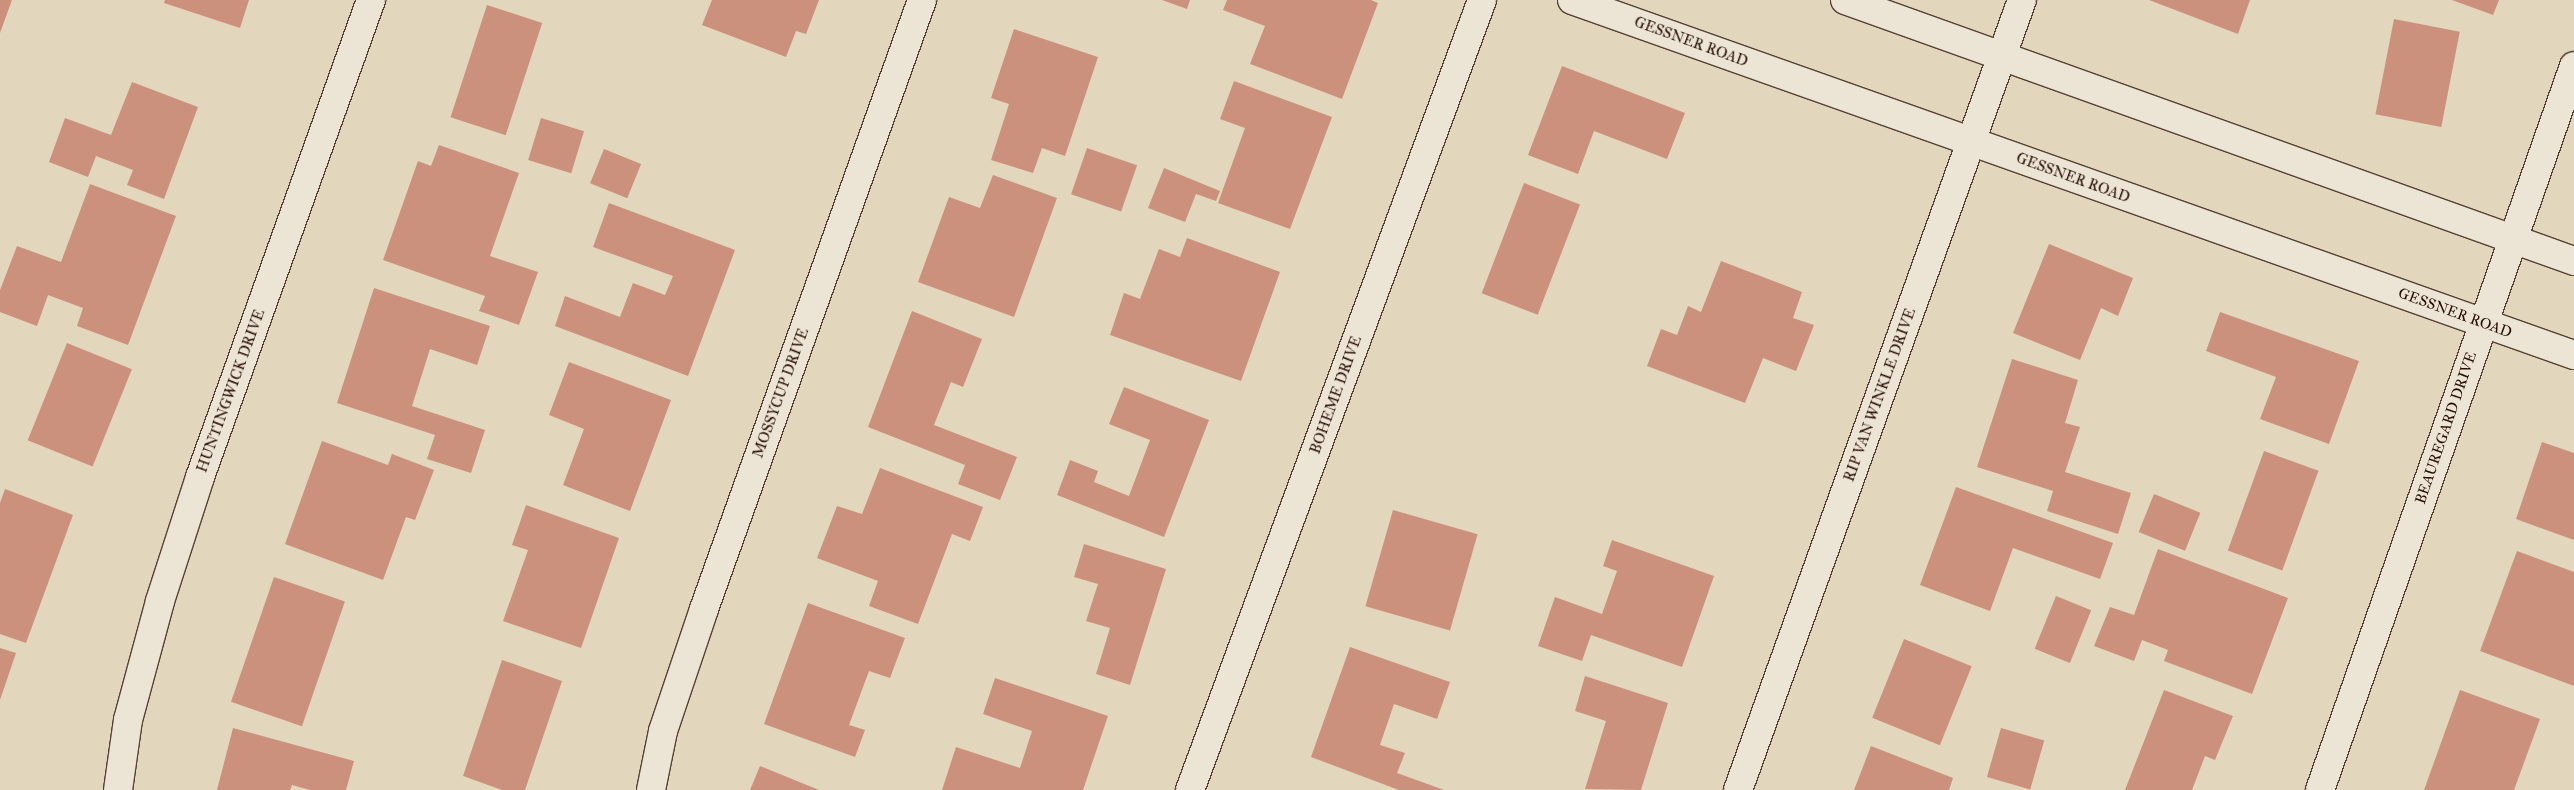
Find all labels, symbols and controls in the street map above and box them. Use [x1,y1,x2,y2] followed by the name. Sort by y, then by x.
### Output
[1632,13,1750,71] street label: GESSNER ROAD
[2014,149,2132,207] street label: GESSNER ROAD
[2396,284,2514,342] street label: GESSNER ROAD
[1840,306,1920,484] street label: RIP VAN WINKLE DRIVE
[193,307,269,475] street label: HUNTINGWICK DRIVE
[749,326,813,460] street label: MOSSYCUP DRIVE
[1306,334,1366,456] street label: BOHEME DRIVE
[2411,350,2481,506] street label: BEAUREGARD DRIVE

